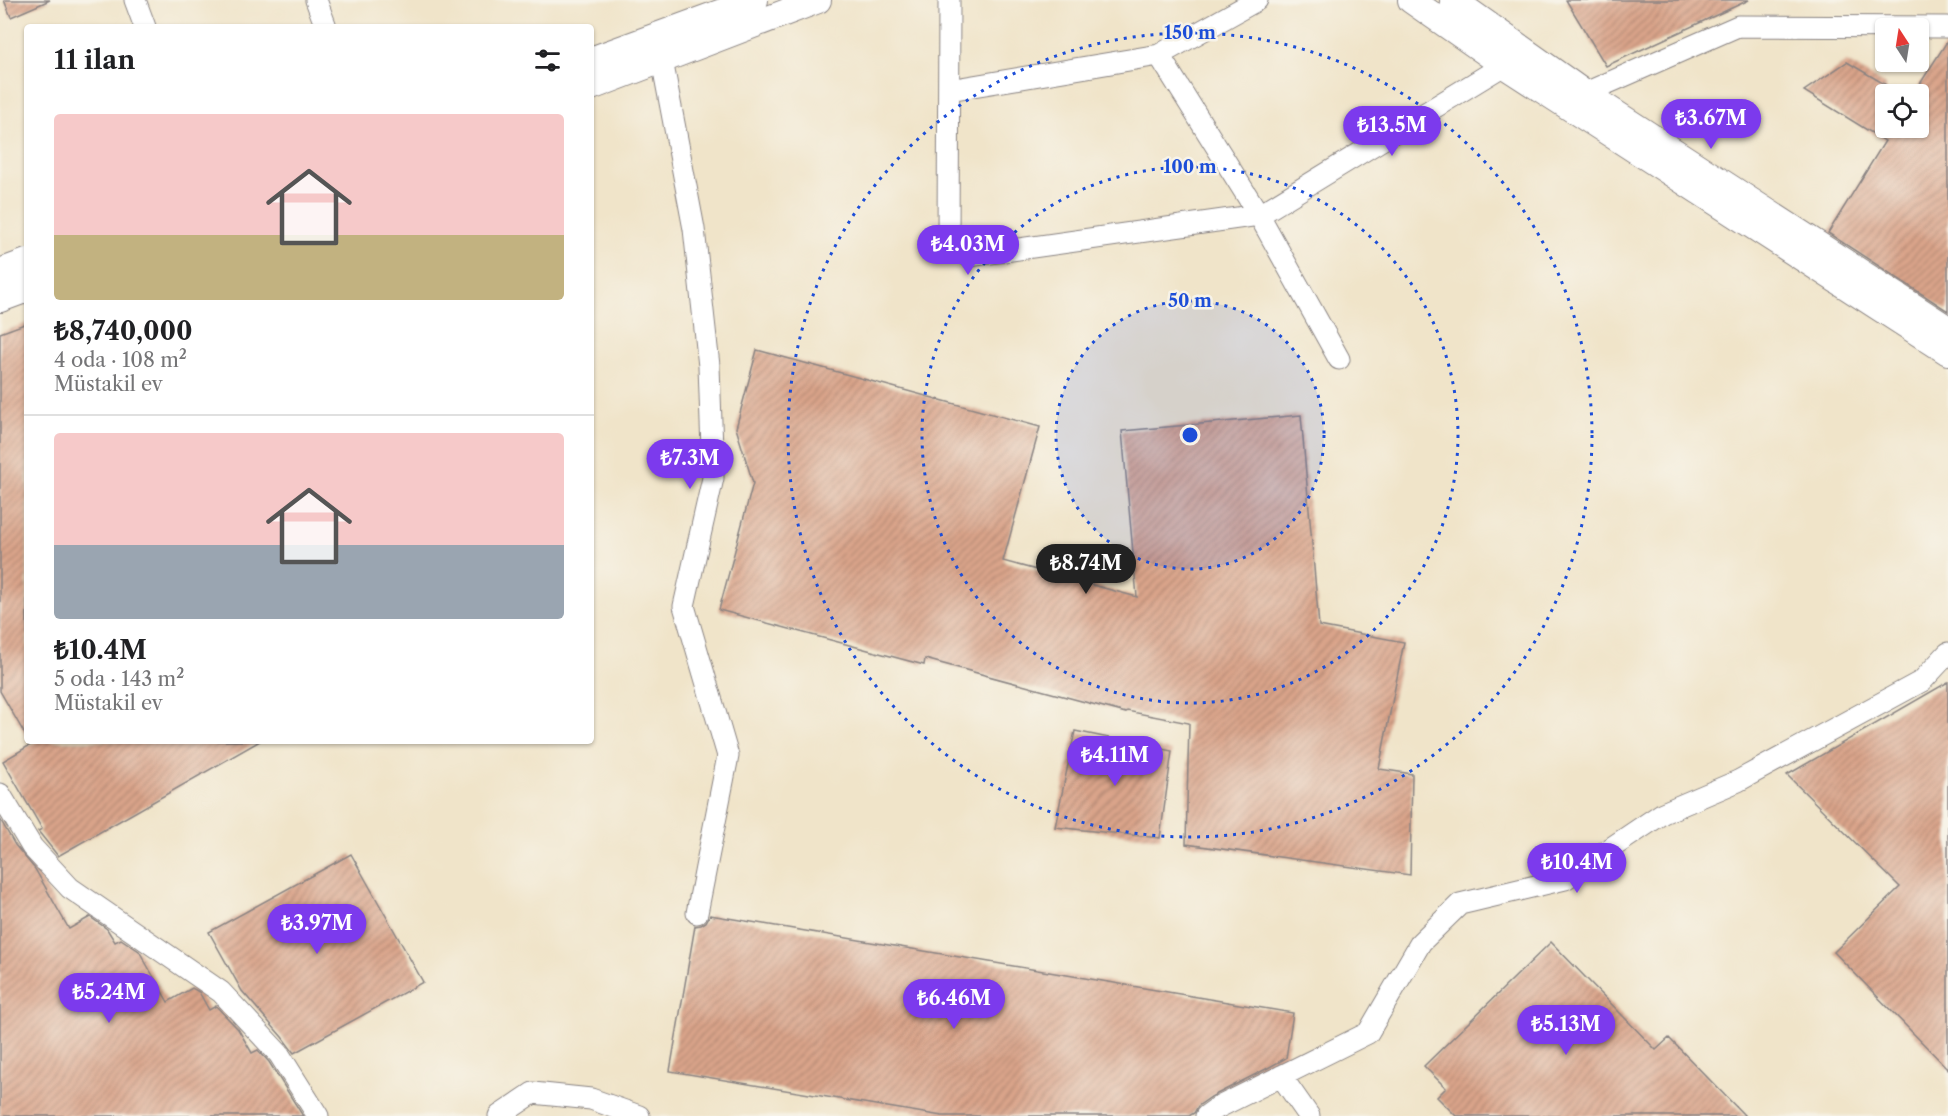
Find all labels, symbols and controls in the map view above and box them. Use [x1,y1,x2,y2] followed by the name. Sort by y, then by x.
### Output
[1875,18,1929,72] north arrow
[1875,18,1929,138] map controls
[1164,22,1216,44] text: 150 m
[54,44,135,76] text: 11 ilan
[531,44,564,77] icon: filters
[1875,84,1929,138] button: locate
[1662,99,1760,150] pin: ₺3.67M
[1343,106,1441,157] pin: ₺13.5M
[1675,106,1747,130] text: ₺3.67M
[1357,113,1427,137] text: ₺13.5M
[255,153,363,261] icon: home
[1163,156,1217,178] text: 100 m
[919,225,1017,276] pin: ₺4.03M
[931,232,1005,256] text: ₺4.03M
[1168,290,1212,312] text: 50 m
[54,315,193,347] text: ₺8,740,000
[54,348,187,372] text: 4 oda · 108 m²
[54,372,163,396] text: Müstakil ev
[1180,425,1200,445] centre of rings
[648,439,732,490] pin: ₺7.3M
[661,446,719,470] text: ₺7.3M
[255,472,363,580] icon: home
[1037,544,1135,595] pin: ₺8.74M
[1050,551,1122,575] text: ₺8.74M
[54,634,147,666] text: ₺10.4M
[54,667,184,691] text: 5 oda · 143 m²
[54,691,163,715] text: Müstakil ev
[1066,736,1164,787] pin: ₺4.11M
[1081,743,1149,767] text: ₺4.11M
[1528,843,1626,894] pin: ₺10.4M
[1541,850,1613,874] text: ₺10.4M
[268,904,366,955] pin: ₺3.97M
[281,911,353,935] text: ₺3.97M
[60,973,158,1024] pin: ₺5.24M
[905,979,1003,1030] pin: ₺6.46M
[73,980,145,1004] text: ₺5.24M
[917,986,991,1010] text: ₺6.46M
[1517,1005,1615,1056] pin: ₺5.13M
[1531,1012,1601,1036] text: ₺5.13M

